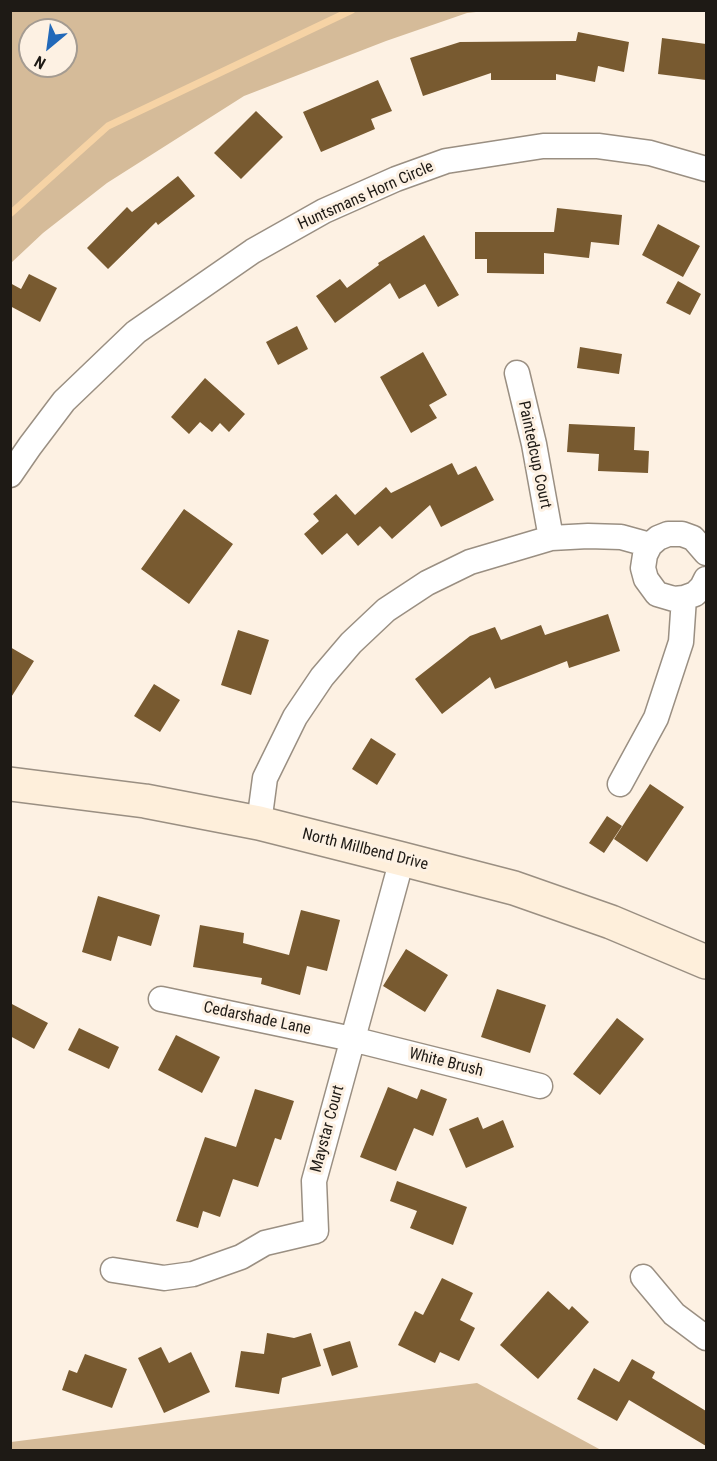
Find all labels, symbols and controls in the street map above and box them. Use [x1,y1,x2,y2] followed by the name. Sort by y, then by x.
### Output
[18,18,78,78] north arrow
[31,52,49,73] text: N
[295,158,437,234] street label: Huntsmans Horn Circle
[513,399,555,511] street label: Paintedcup Court
[300,825,430,875] street label: North Millbend Drive
[202,998,312,1040] street label: Cedarshade Lane
[407,1045,485,1081] street label: White Brush
[307,1083,349,1175] street label: Maystar Court

